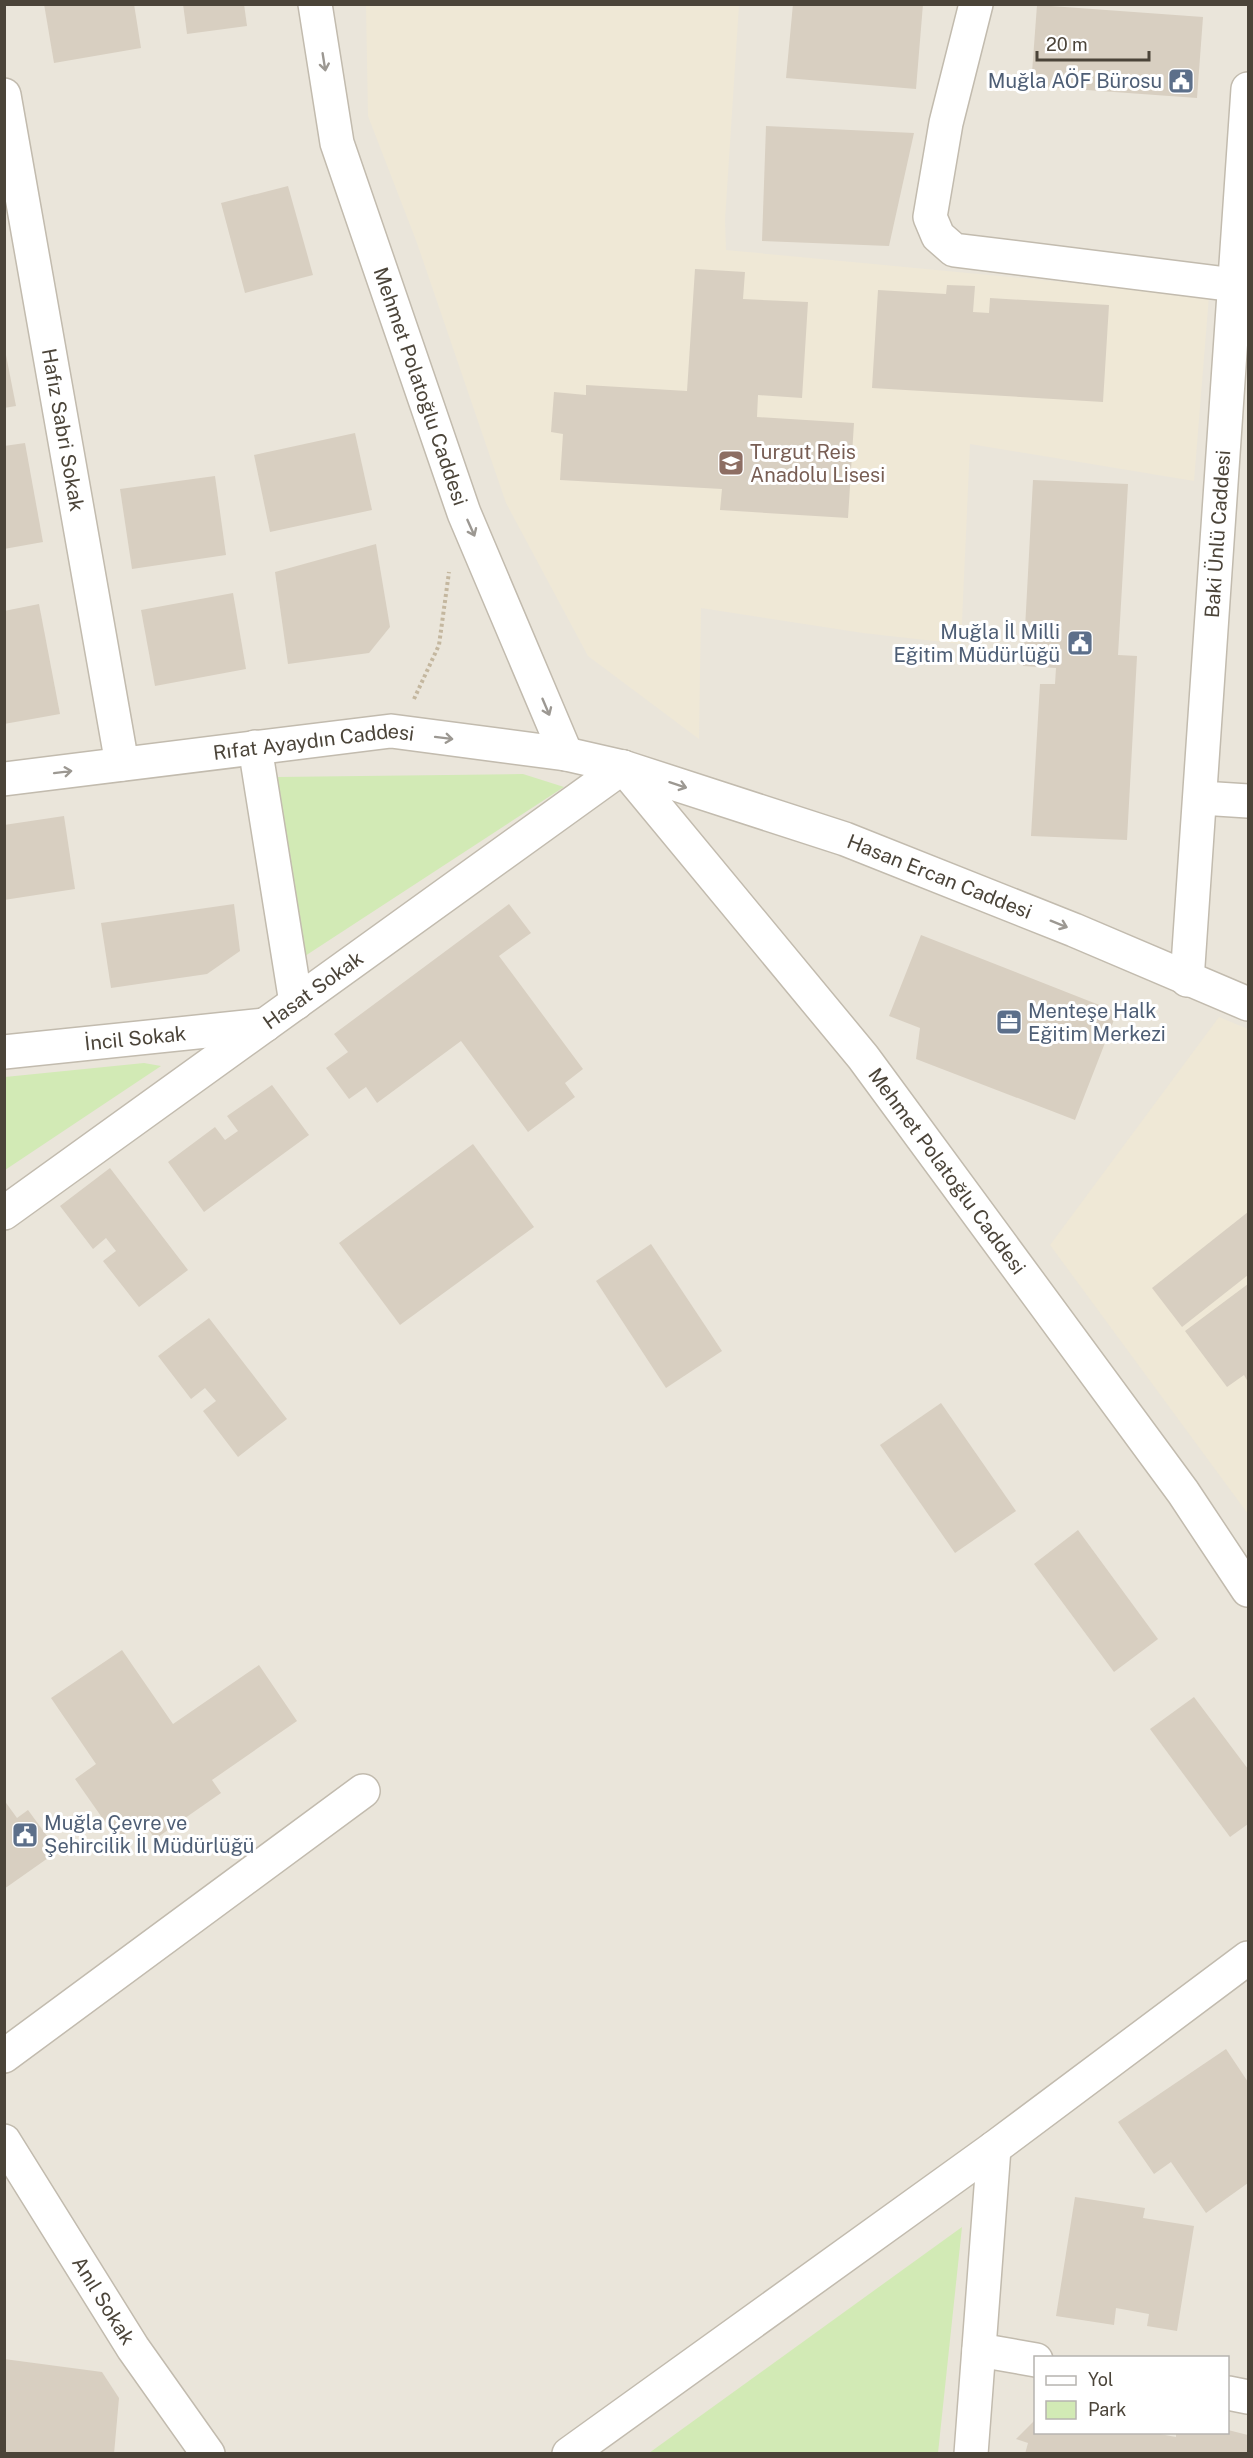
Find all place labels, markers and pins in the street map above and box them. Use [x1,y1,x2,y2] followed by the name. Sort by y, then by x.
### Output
[1166,66,1196,96] public building icon: Muğla AÖF Bürosu
[988,68,1162,93] place label: Muğla AÖF Bürosu
[750,440,885,487] place label: Turgut Reis Anadolu Lisesi
[716,448,746,478] school or university icon: Turgut Reis Anadolu Lisesi
[894,620,1060,667] place label: Muğla İl Milli Eğitim Müdürlüğü
[1065,628,1095,658] public building icon: Muğla İl Milli Eğitim Müdürlüğü
[1028,999,1166,1046] place label: Menteşe Halk Eğitim Merkezi
[994,1007,1024,1037] office icon: Menteşe Halk Eğitim Merkezi
[44,1811,254,1858] place label: Muğla Çevre ve Şehircilik İl Müdürlüğü
[10,1820,40,1850] public building icon: Muğla Çevre ve Şehircilik İl Müdürlüğü

